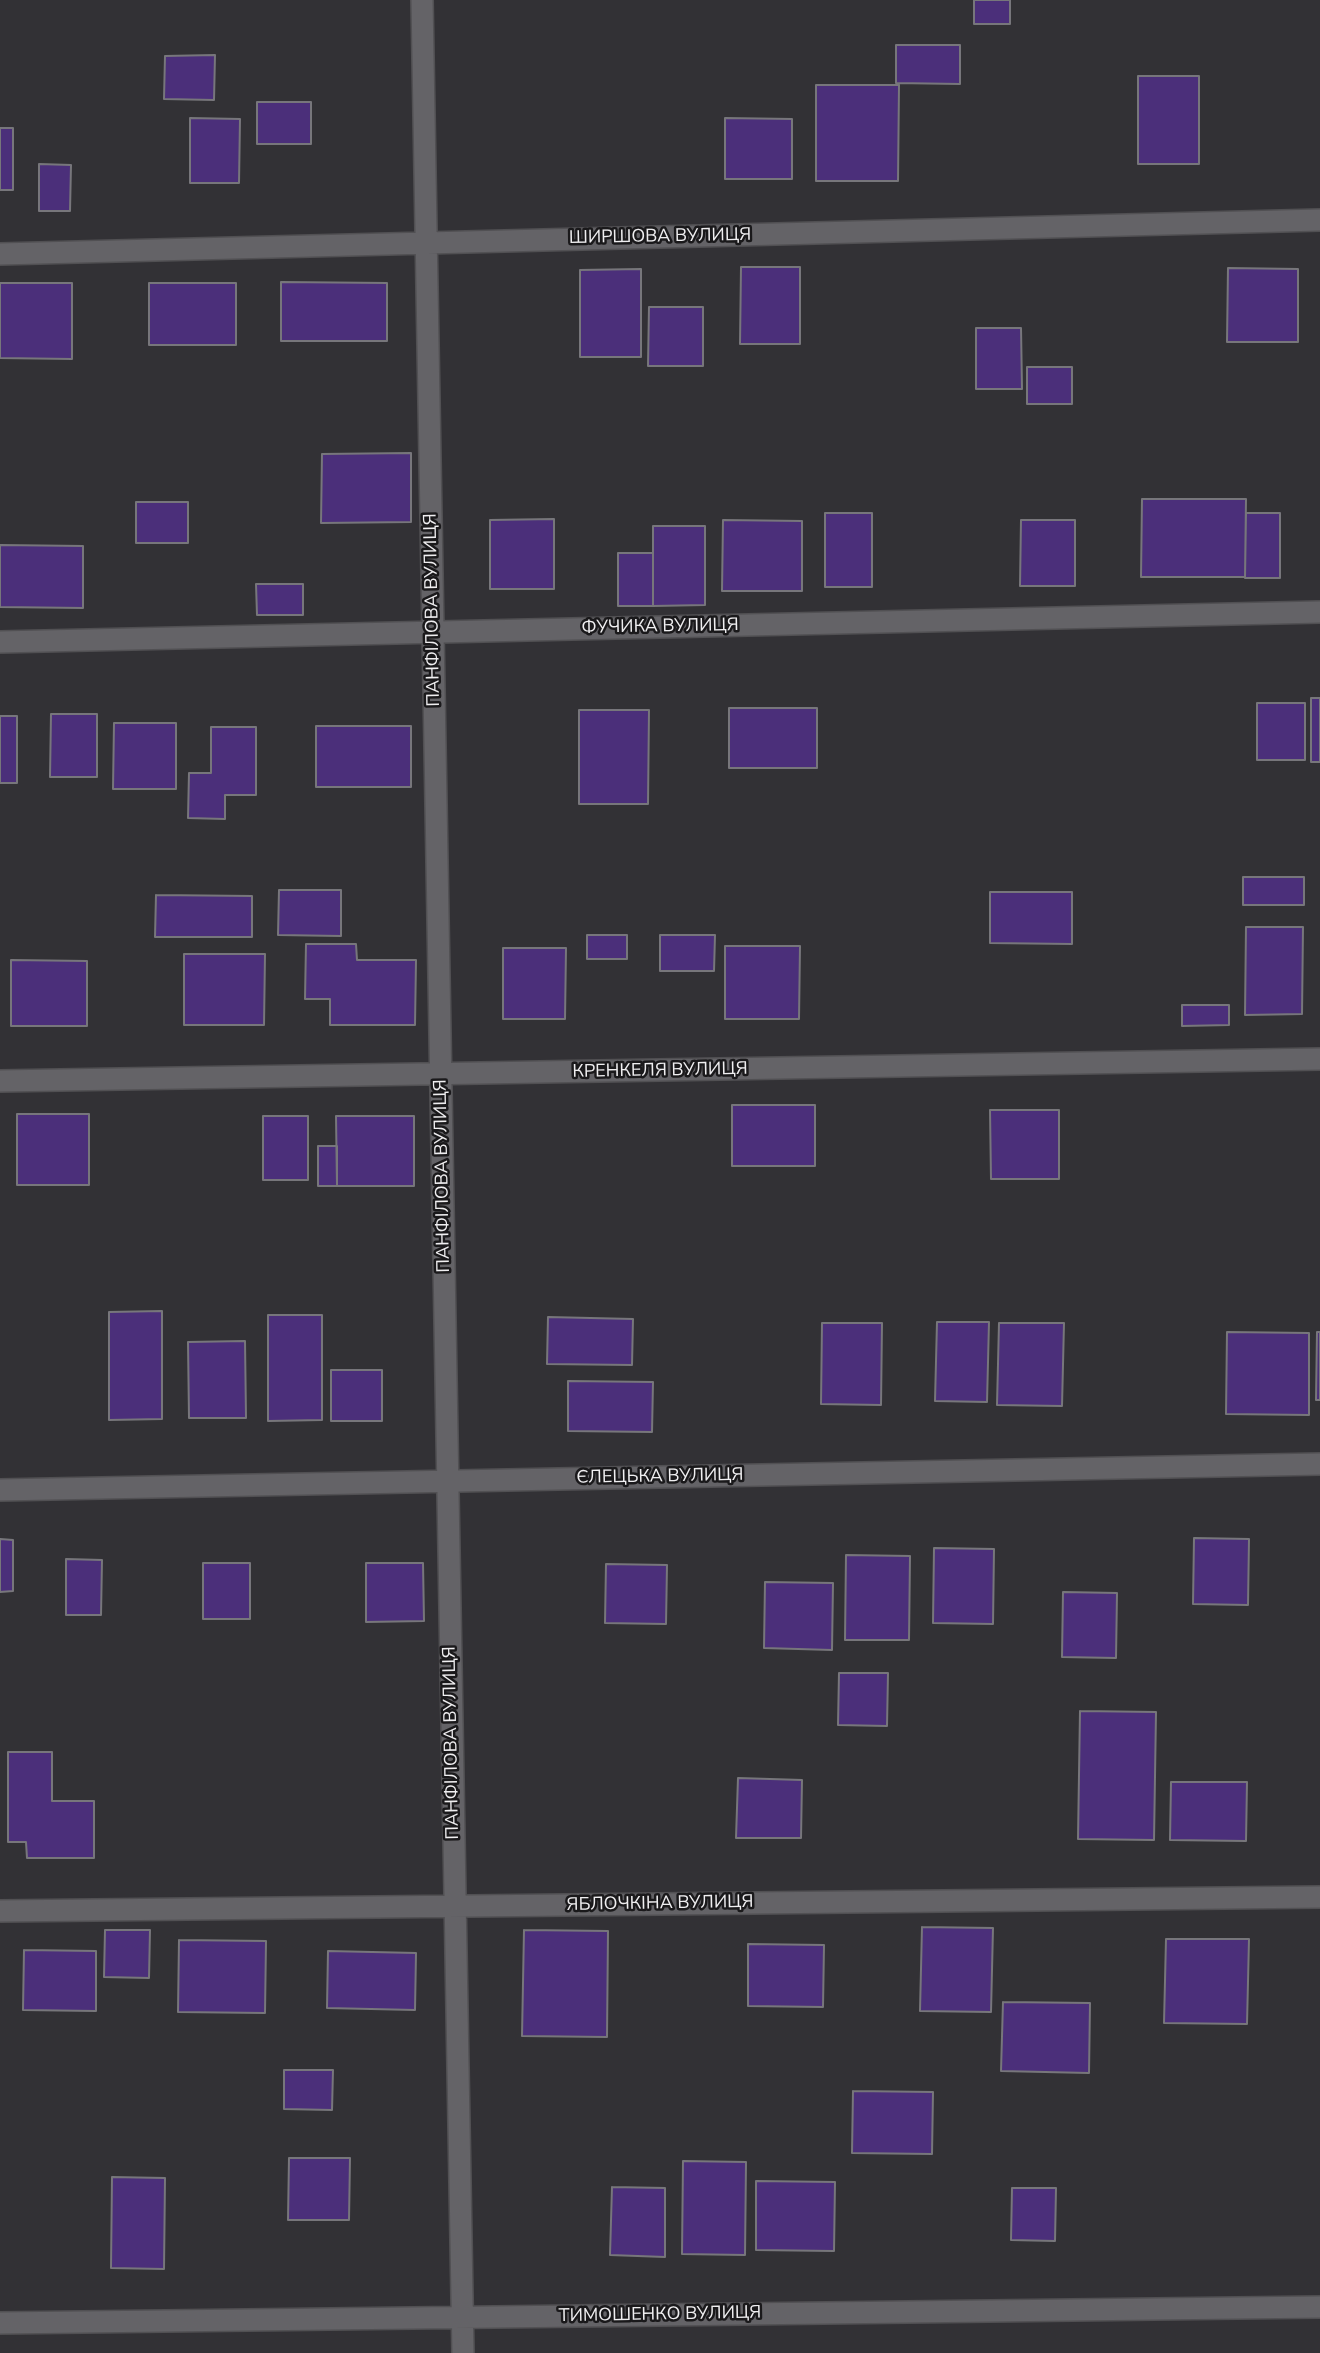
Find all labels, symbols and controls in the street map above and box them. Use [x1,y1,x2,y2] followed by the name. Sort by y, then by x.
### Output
[569,225,751,249] street label: ШИРШОВА ВУЛИЦЯ
[421,513,445,707] street label: ПАНФІЛОВА ВУЛИЦЯ
[581,615,739,639] street label: ФУЧИКА ВУЛИЦЯ
[572,1059,748,1083] street label: КРЕНКЕЛЯ ВУЛИЦЯ
[431,1079,455,1273] street label: ПАНФІЛОВА ВУЛИЦЯ
[576,1465,744,1489] street label: ЄЛЕЦЬКА ВУЛИЦЯ
[440,1646,464,1840] street label: ПАНФІЛОВА ВУЛИЦЯ
[566,1892,754,1916] street label: ЯБЛОЧКІНА ВУЛИЦЯ
[559,2302,761,2328] street label: ТИМОШЕНКО ВУЛИЦЯ

